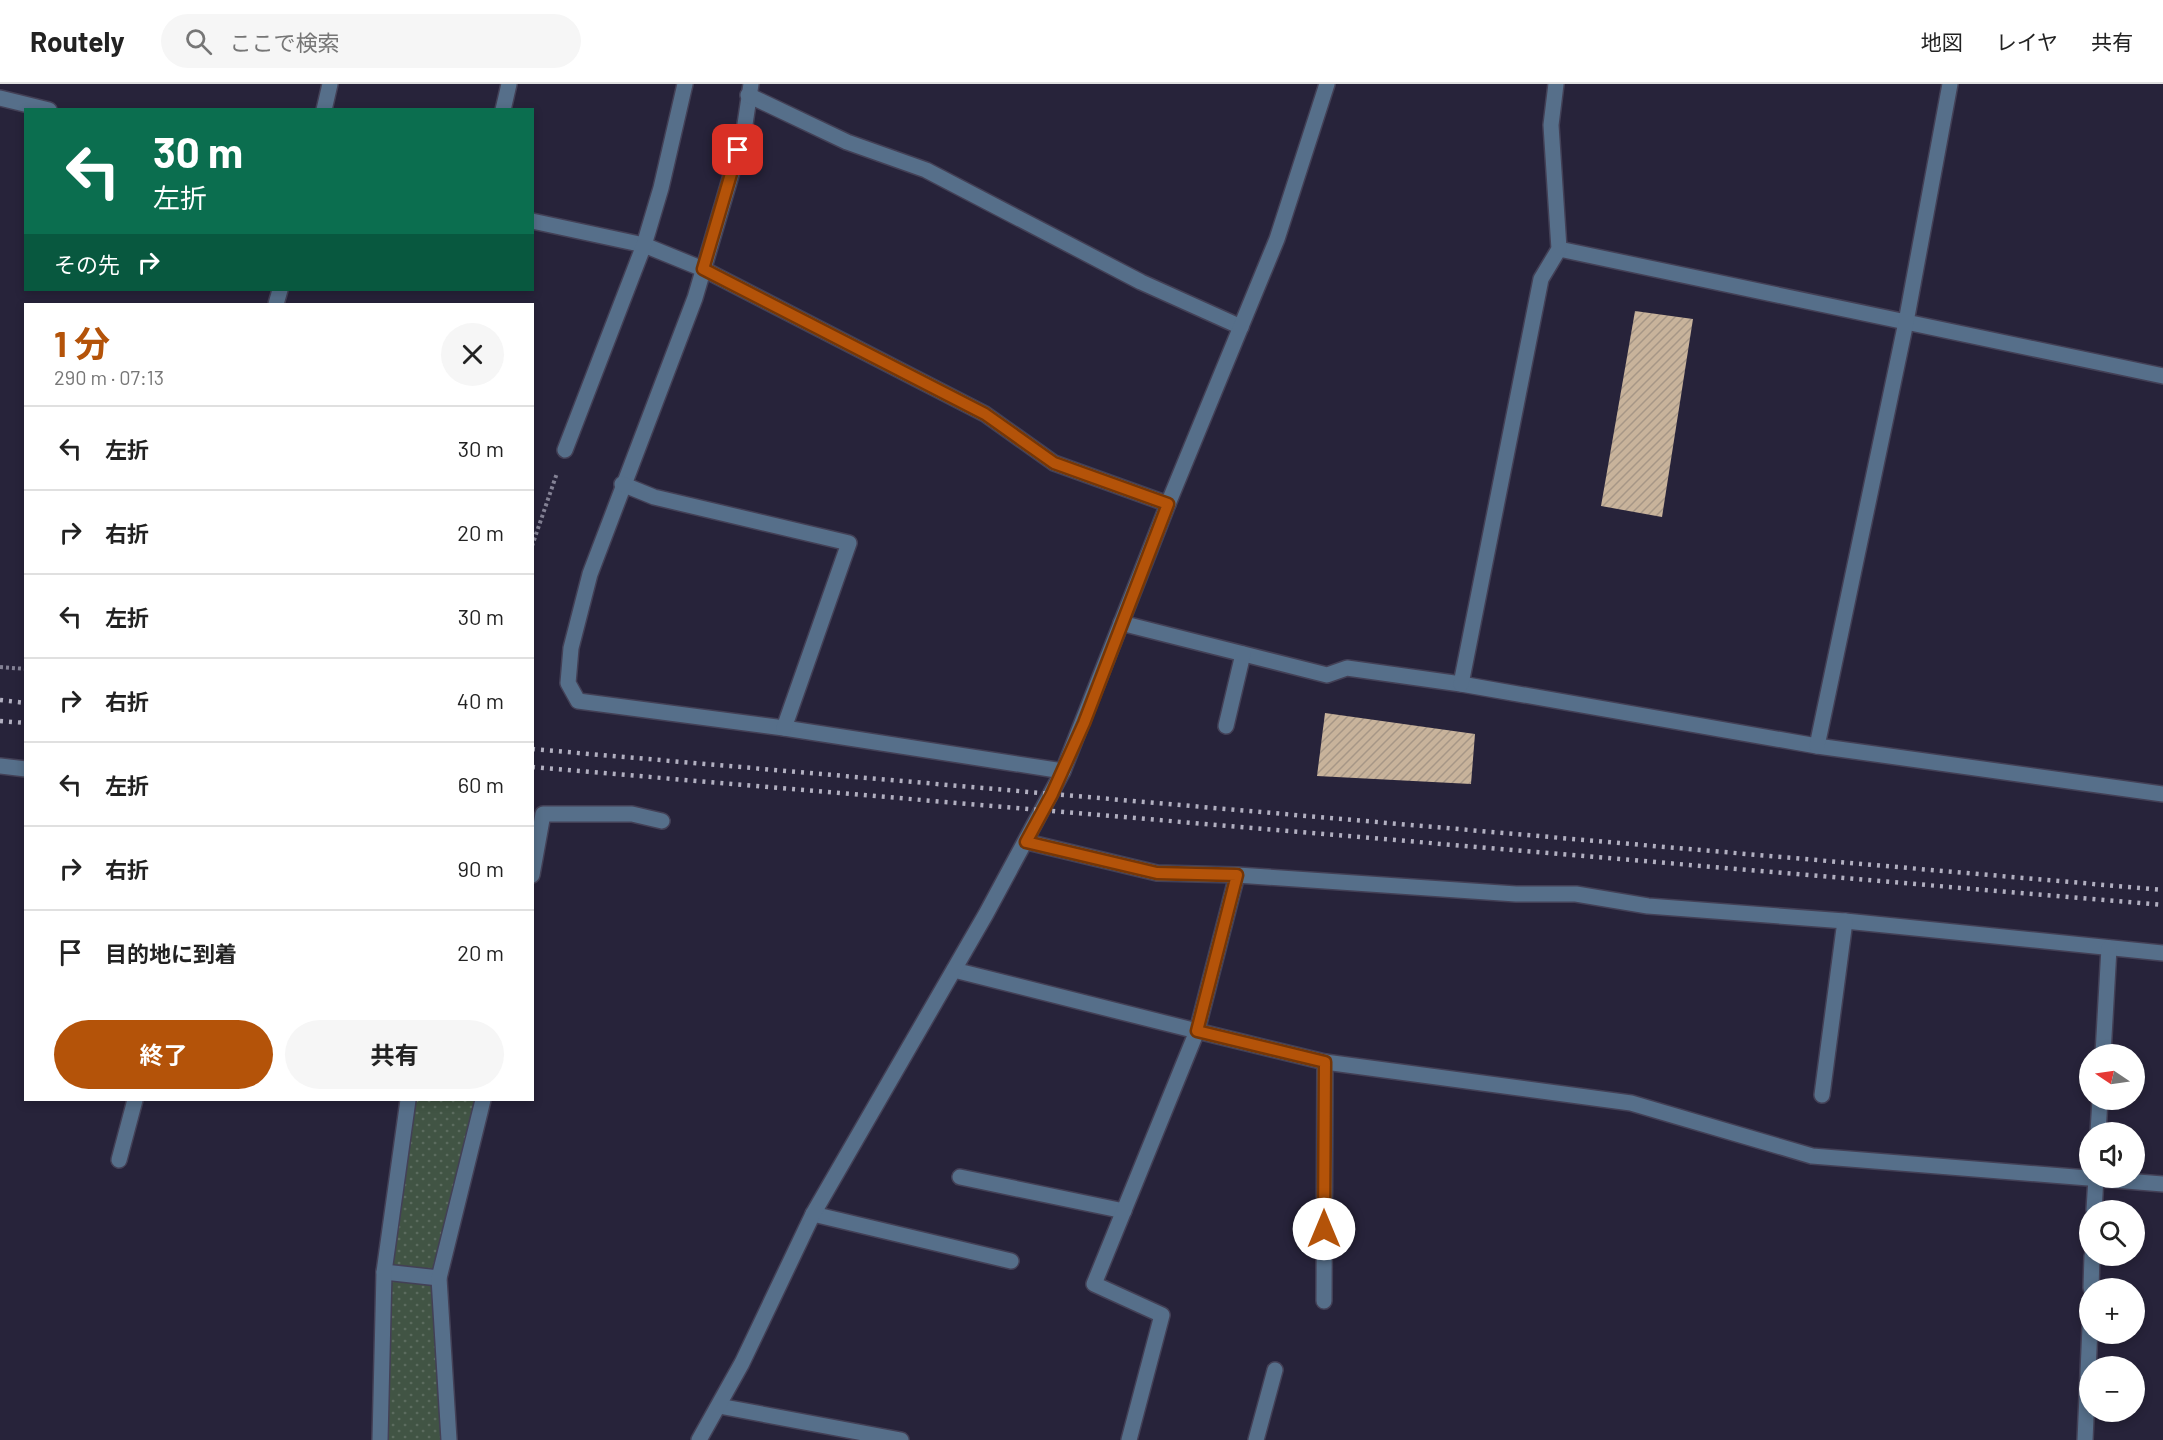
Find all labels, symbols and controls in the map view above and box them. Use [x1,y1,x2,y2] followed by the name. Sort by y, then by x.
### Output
[161,14,581,68] search box
[30,24,125,58] text: Routely
[182,25,215,58] icon: search
[230,29,340,55] text: ここで検索
[1921,29,1963,54] text: 地図
[1996,29,2058,54] text: レイヤ
[2091,29,2133,54] text: 共有
[712,124,763,175] pin
[153,126,243,176] text: 30 m
[54,132,132,210] icon: left
[721,133,754,166] icon: arrive
[153,181,207,213] text: 左折
[132,246,165,279] icon: right
[54,251,120,277] text: その先
[54,321,110,364] text: 1 分
[441,323,504,386] button: close
[54,365,164,389] text: 290 m · 07:13
[54,432,87,465] icon: left
[458,435,504,461] text: 30 m
[105,436,149,462] text: 左折
[54,516,87,549] icon: right
[457,519,504,545] text: 20 m
[105,520,149,546] text: 右折
[54,600,87,633] icon: left
[458,603,504,629] text: 30 m
[105,604,149,630] text: 左折
[54,684,87,717] icon: right
[457,687,504,713] text: 40 m
[105,688,149,714] text: 右折
[54,768,87,801] icon: left
[458,771,504,797] text: 60 m
[105,772,149,798] text: 左折
[54,852,87,885] icon: right
[458,855,504,881] text: 90 m
[105,856,149,882] text: 右折
[54,936,87,969] icon: arrive
[457,939,504,965] text: 20 m
[105,940,237,966] text: 目的地に到着
[54,1020,273,1089] button: 終了
[285,1020,504,1089] button: 共有
[2079,1044,2145,1110] north arrow
[2079,1044,2145,1422] map controls
[2079,1122,2145,1188] button: sound
[1292,1197,1356,1261] position arrow
[2079,1200,2145,1266] button: search
[2079,1278,2145,1344] button: +
[2079,1356,2145,1422] button: −

